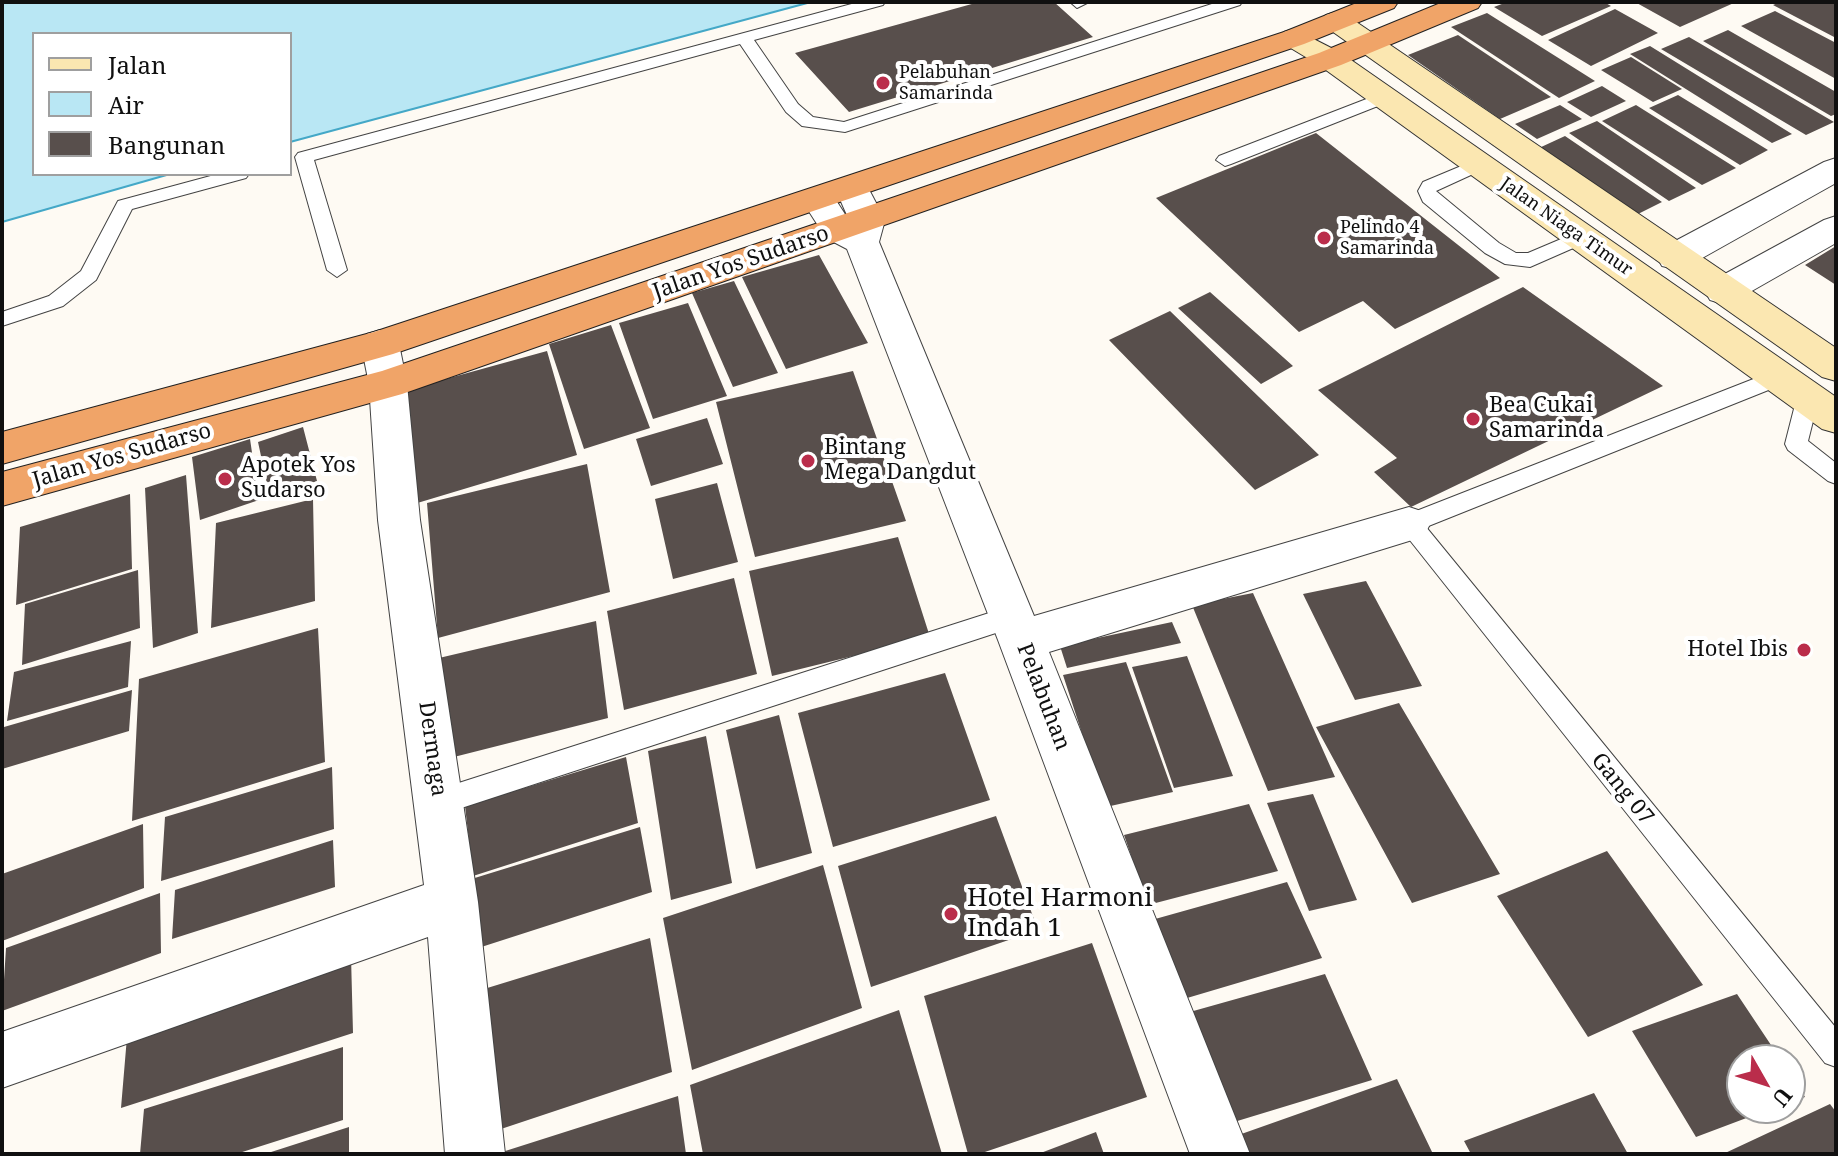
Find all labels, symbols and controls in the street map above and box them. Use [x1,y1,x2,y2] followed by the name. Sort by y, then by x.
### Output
[32,32,292,176] legend
[108,48,167,81] text: Jalan
[899,62,993,104] place label: Pelabuhan Samarinda
[874,74,892,92] marker: Pelabuhan Samarinda
[108,88,144,121] text: Air
[108,128,225,161] text: Bangunan
[1496,173,1636,281] street label: Jalan Niaga Timur
[1340,217,1434,260] place label: Pelindo 4 Samarinda
[649,220,833,306] street label: Jalan Yos Sudarso
[1315,229,1333,247] marker: Pelindo 4 Samarinda
[1489,393,1604,444] place label: Bea Cukai Samarinda
[1464,410,1482,428] marker: Bea Cukai Samarinda
[30,418,214,494] street label: Jalan Yos Sudarso
[824,435,976,486] place label: Bintang Mega Dangdut
[799,452,817,470] marker: Bintang Mega Dangdut
[241,453,356,504] place label: Apotek Yos Sudarso
[216,470,234,488] marker: Apotek Yos Sudarso
[1687,637,1788,663] place label: Hotel Ibis
[1011,640,1075,754] street label: Pelabuhan
[1795,641,1813,659] marker: Hotel Ibis
[412,700,452,798] street label: Dermaga
[1585,748,1659,830] street label: Gang 07
[967,883,1153,944] place label: Hotel Harmoni Indah 1
[942,905,960,923] marker: Hotel Harmoni Indah 1
[1726,1044,1806,1124] north arrow
[1766,1082,1800,1114] text: U

